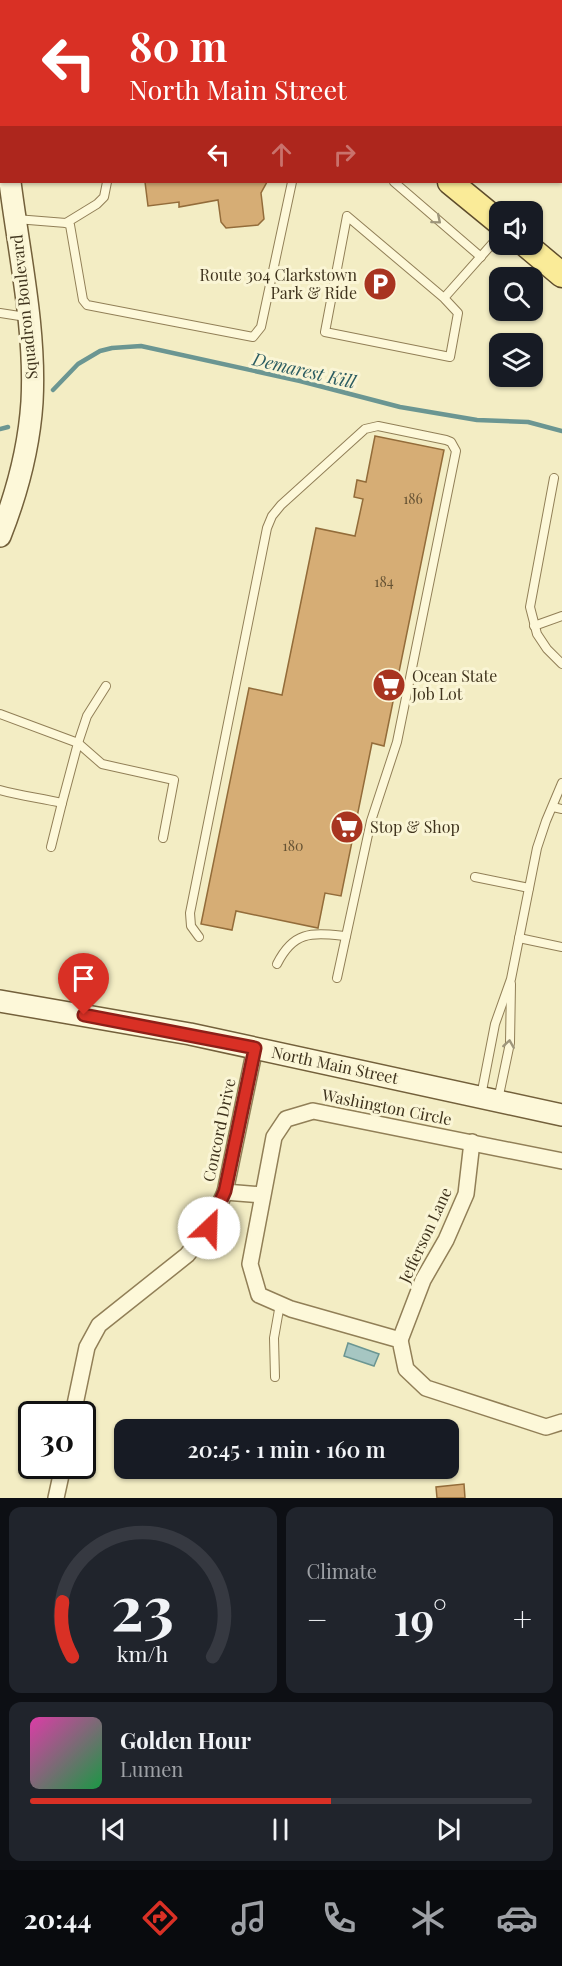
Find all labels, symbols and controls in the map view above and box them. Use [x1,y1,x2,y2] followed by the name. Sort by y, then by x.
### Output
[129,17,227,73] text: 80 m
[30,24,108,102] icon: left
[129,71,347,107] text: North Main Street
[202,138,235,171] icon: left
[265,138,298,171] icon: ahead
[328,138,361,171] icon: right
[489,201,543,387] map controls
[489,201,543,255] button: sound
[430,212,441,223] one-way arrow
[5,234,42,381] street label: Squadron Boulevard
[200,264,357,303] place label: Route 304 Clarkstown Park & Ride
[362,266,398,302] parking icon: Route 304 Clarkstown Park & Ride
[489,267,543,321] button: search
[489,333,543,387] button: layers
[249,346,359,394] water label: Demarest Kill
[403,489,423,508] house number: 186
[374,572,394,591] house number: 184
[411,665,497,704] place label: Ocean State Job Lot
[371,667,407,703] supermarket icon: Ocean State Job Lot
[329,809,365,845] supermarket icon: Stop & Shop
[370,816,460,837] place label: Stop & Shop
[283,836,303,855] house number: 180
[58,953,109,1015] pin
[67,962,100,995] icon: arrive
[502,1039,514,1048] one-way arrow
[270,1041,401,1088] street label: North Main Street
[197,1076,240,1183] street label: Concord Drive
[320,1083,454,1129] street label: Washington Circle
[393,1184,456,1287] street label: Jefferson Lane
[177,1196,241,1260] position arrow
[18,1401,96,1479] speed limit sign: 30
[188,1434,385,1464] text: 20:45 · 1 min · 160 m
[307,1557,377,1584] text: Climate
[111,1563,174,1647] text: 23
[393,1587,447,1647] text: 19°
[307,1596,328,1640] text: −
[513,1596,532,1640] text: +
[117,1639,169,1667] text: km/h
[120,1725,251,1755] text: Golden Hour
[120,1755,183,1782] text: Lumen
[97,1813,130,1846] icon: previous
[264,1813,297,1846] icon: pause
[432,1813,465,1846] icon: next
[139,1897,181,1939] icon: directions
[228,1897,270,1939] icon: music
[318,1897,360,1939] icon: phone
[407,1897,449,1939] icon: climate
[496,1897,538,1939] icon: car
[24,1900,92,1936] text: 20:44

